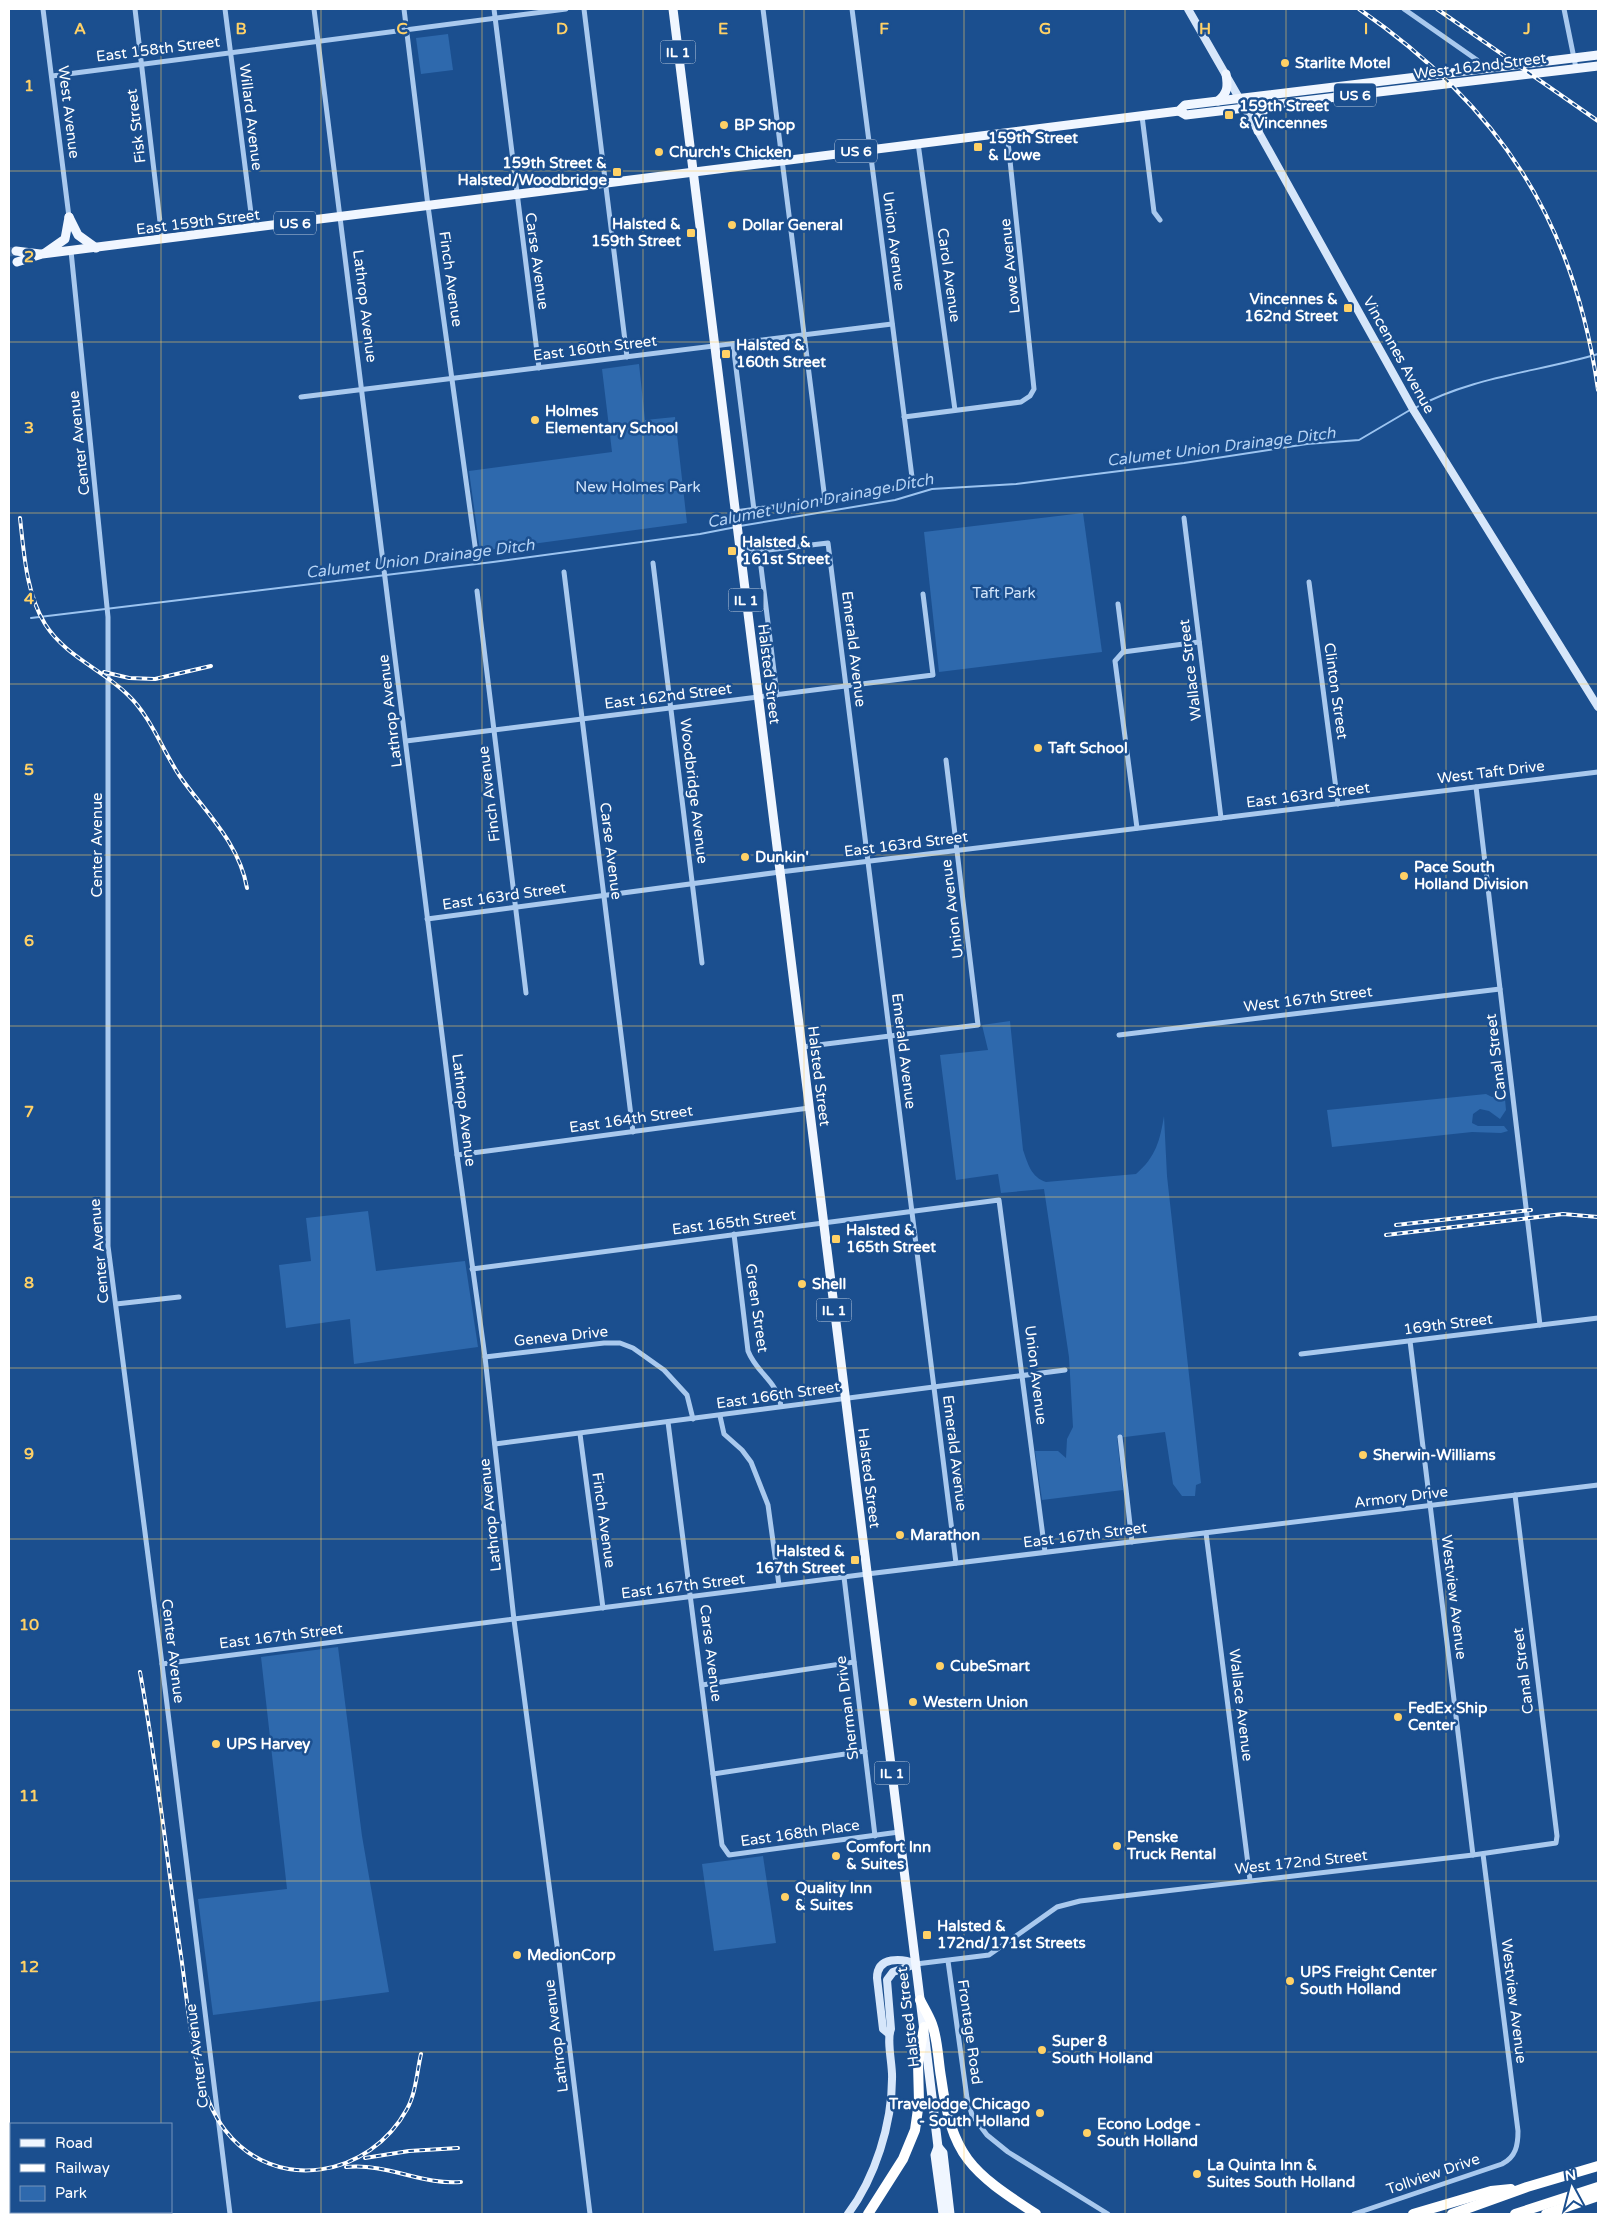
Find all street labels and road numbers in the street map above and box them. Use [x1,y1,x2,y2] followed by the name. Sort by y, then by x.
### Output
[95,32,221,66] street label: East 158th Street
[660,41,696,64] road number: IL 1
[1413,49,1548,83] street label: West 162nd Street
[236,63,266,171] street label: Willard Avenue
[54,65,84,159] street label: West Avenue
[1334,84,1376,106] road number: US 6
[122,88,149,164] street label: Fisk Street
[835,140,877,162] road number: US 6
[879,190,909,292] street label: Union Avenue
[135,205,261,239] street label: East 159th Street
[521,211,553,311] street label: Carse Avenue
[274,212,316,234] road number: US 6
[996,218,1024,314] street label: Lowe Avenue
[933,227,965,323] street label: Carol Avenue
[435,230,467,328] street label: Finch Avenue
[349,249,381,363] street label: Lathrop Avenue
[1359,293,1439,417] street label: Vincennes Avenue
[532,331,658,365] street label: East 160th Street
[65,390,93,496] street label: Center Avenue
[728,588,764,612] road number: IL 1
[838,590,870,708] street label: Emerald Avenue
[1175,618,1205,722] street label: Wallace Street
[754,623,784,725] street label: Halsted Street
[1320,641,1352,741] street label: Clinton Street
[374,654,406,768] street label: Lathrop Avenue
[603,679,733,713] street label: East 162nd Street
[676,717,712,865] street label: Woodbridge Avenue
[474,745,504,843] street label: Finch Avenue
[1436,756,1546,788] street label: West Taft Drive
[1245,778,1371,812] street label: East 163rd Street
[88,792,106,898] street label: Center Avenue
[596,801,626,901] street label: Carse Avenue
[843,827,969,861] street label: East 163rd Street
[937,858,967,960] street label: Union Avenue
[441,878,567,914] street label: East 163rd Street
[1243,982,1374,1016] street label: West 167th Street
[888,992,920,1110] street label: Emerald Avenue
[1482,1013,1510,1101] street label: Canal Street
[804,1025,834,1127] street label: Halsted Street
[448,1053,480,1167] street label: Lathrop Avenue
[568,1101,694,1137] street label: East 164th Street
[85,1198,113,1304] street label: Center Avenue
[671,1205,797,1239] street label: East 165th Street
[742,1262,772,1354] street label: Green Street
[816,1298,852,1322] road number: IL 1
[1402,1310,1494,1338] street label: 169th Street
[513,1322,609,1350] street label: Geneva Drive
[1021,1324,1051,1426] street label: Union Avenue
[715,1377,841,1413] street label: East 166th Street
[939,1394,971,1512] street label: Emerald Avenue
[854,1427,884,1529] street label: Halsted Street
[475,1458,505,1572] street label: Lathrop Avenue
[588,1471,620,1569] street label: Finch Avenue
[1353,1482,1449,1512] street label: Armory Drive
[1022,1518,1148,1552] street label: East 167th Street
[1437,1534,1471,1660] street label: Westview Avenue
[620,1569,746,1603] street label: East 167th Street
[158,1598,188,1704] street label: Center Avenue
[696,1603,726,1703] street label: Carse Avenue
[218,1619,344,1653] street label: East 167th Street
[1509,1627,1537,1715] street label: Canal Street
[1225,1648,1257,1762] street label: Wallace Avenue
[832,1655,862,1761] street label: Sherman Drive
[874,1762,910,1785] road number: IL 1
[739,1816,861,1850] street label: East 168th Place
[1234,1846,1369,1878] street label: West 172nd Street
[1497,1938,1531,2064] street label: Westview Avenue
[893,1966,923,2068] street label: Halsted Street
[954,1978,986,2086] street label: Frontage Road
[540,1979,572,2093] street label: Lathrop Avenue
[182,2003,212,2109] street label: Center Avenue
[1384,2150,1482,2198] street label: Tollview Drive

